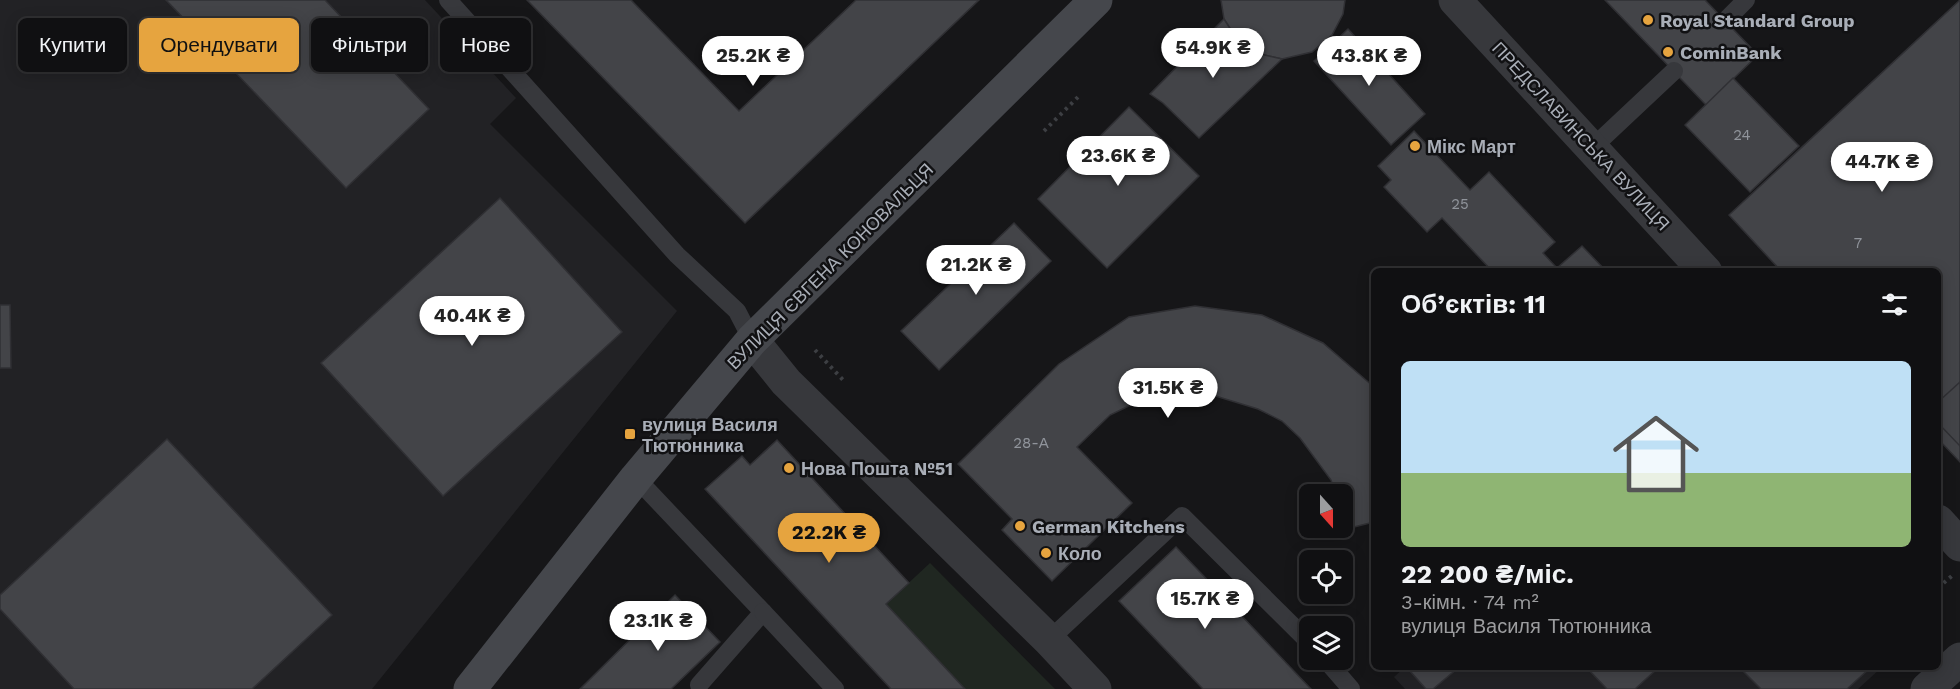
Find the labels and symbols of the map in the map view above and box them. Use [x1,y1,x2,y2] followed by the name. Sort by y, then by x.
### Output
[1660,10,1855,31] place label: Royal Standard Group
[1641,13,1655,27] marker: Royal Standard Group
[1158,28,1268,79] pin: 54.9K ₴
[698,36,808,87] pin: 25.2K ₴
[1314,36,1424,87] pin: 43.8K ₴
[1488,37,1674,235] street label: ПРЕДСЛАВИНСЬКА ВУЛИЦЯ
[1680,42,1782,63] place label: CominBank
[1661,45,1675,59] marker: CominBank
[1733,126,1751,144] house number: 24
[1063,136,1173,187] pin: 23.6K ₴
[1427,136,1516,157] place label: Мікс Март
[1408,139,1422,153] marker: Мікс Март
[1827,142,1937,193] pin: 44.7K ₴
[723,159,937,373] street label: ВУЛИЦЯ ЄВГЕНА КОНОВАЛЬЦЯ
[1451,195,1469,213] house number: 25
[1854,234,1862,252] house number: 7
[921,245,1031,296] pin: 21.2K ₴
[417,296,527,347] pin: 40.4K ₴
[1113,368,1223,419] pin: 31.5K ₴
[642,414,778,456] place label: вулиця Василя Тютюнника
[623,427,637,441] marker: вулиця Василя Тютюнника
[1013,434,1049,452] house number: 28-А
[801,458,953,479] place label: Нова Пошта №51
[782,461,796,475] marker: Нова Пошта №51
[1299,484,1353,538] north arrow
[774,513,884,564] pin: 22.2K ₴
[1032,516,1185,537] place label: German Kitchens
[1013,519,1027,533] marker: German Kitchens
[1058,543,1102,564] place label: Коло
[1039,546,1053,560] marker: Коло
[1150,579,1260,630] pin: 15.7K ₴
[603,601,713,652] pin: 23.1K ₴

